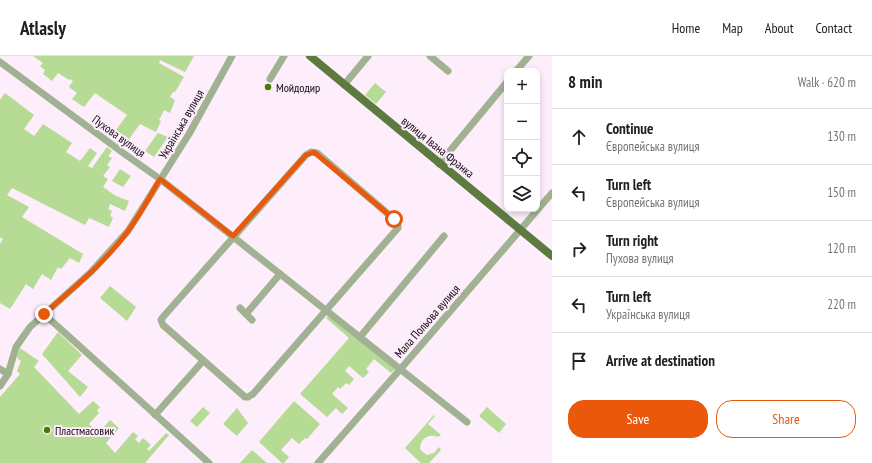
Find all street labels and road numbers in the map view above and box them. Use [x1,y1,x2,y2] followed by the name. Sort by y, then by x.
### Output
[155,86,207,161] street label: Українська вулиця
[89,112,149,161] street label: Пухова вулиця
[399,113,477,181] street label: вулиця Івана Франка
[391,281,463,361] street label: Мала Польова вулиця

